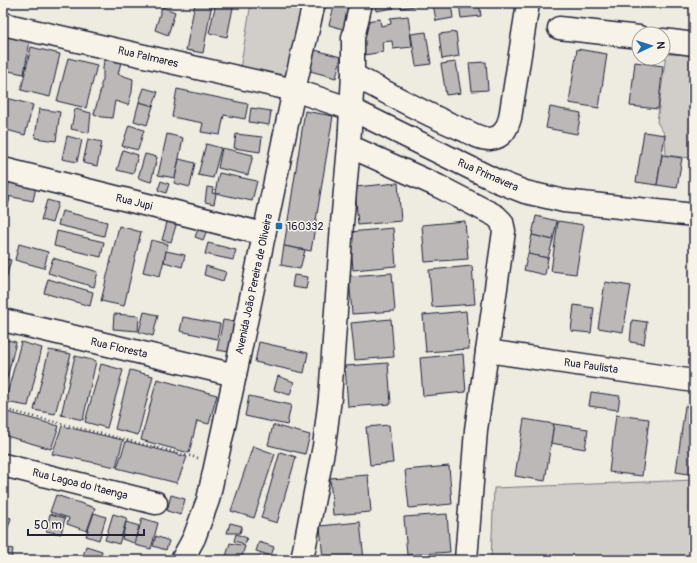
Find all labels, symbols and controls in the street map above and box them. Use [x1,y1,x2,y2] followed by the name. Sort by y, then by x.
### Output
[631,26,671,66] north arrow
[654,41,667,50] text: N
[116,44,180,70] street label: Rua Palmares
[456,156,520,194] street label: Rua Primavera
[114,191,154,213] street label: Rua Jupi
[233,212,275,356] street label: Avenida João Pereira de Oliveira
[287,220,324,233] place label: 160332
[274,221,284,231] marker: 160332
[89,335,149,361] street label: Rua Floresta
[563,356,619,376] street label: Rua Paulista
[31,466,129,502] street label: Rua Lagoa do Itaenga
[28,511,144,537] scale bar
[34,518,62,533] text: 50 m

